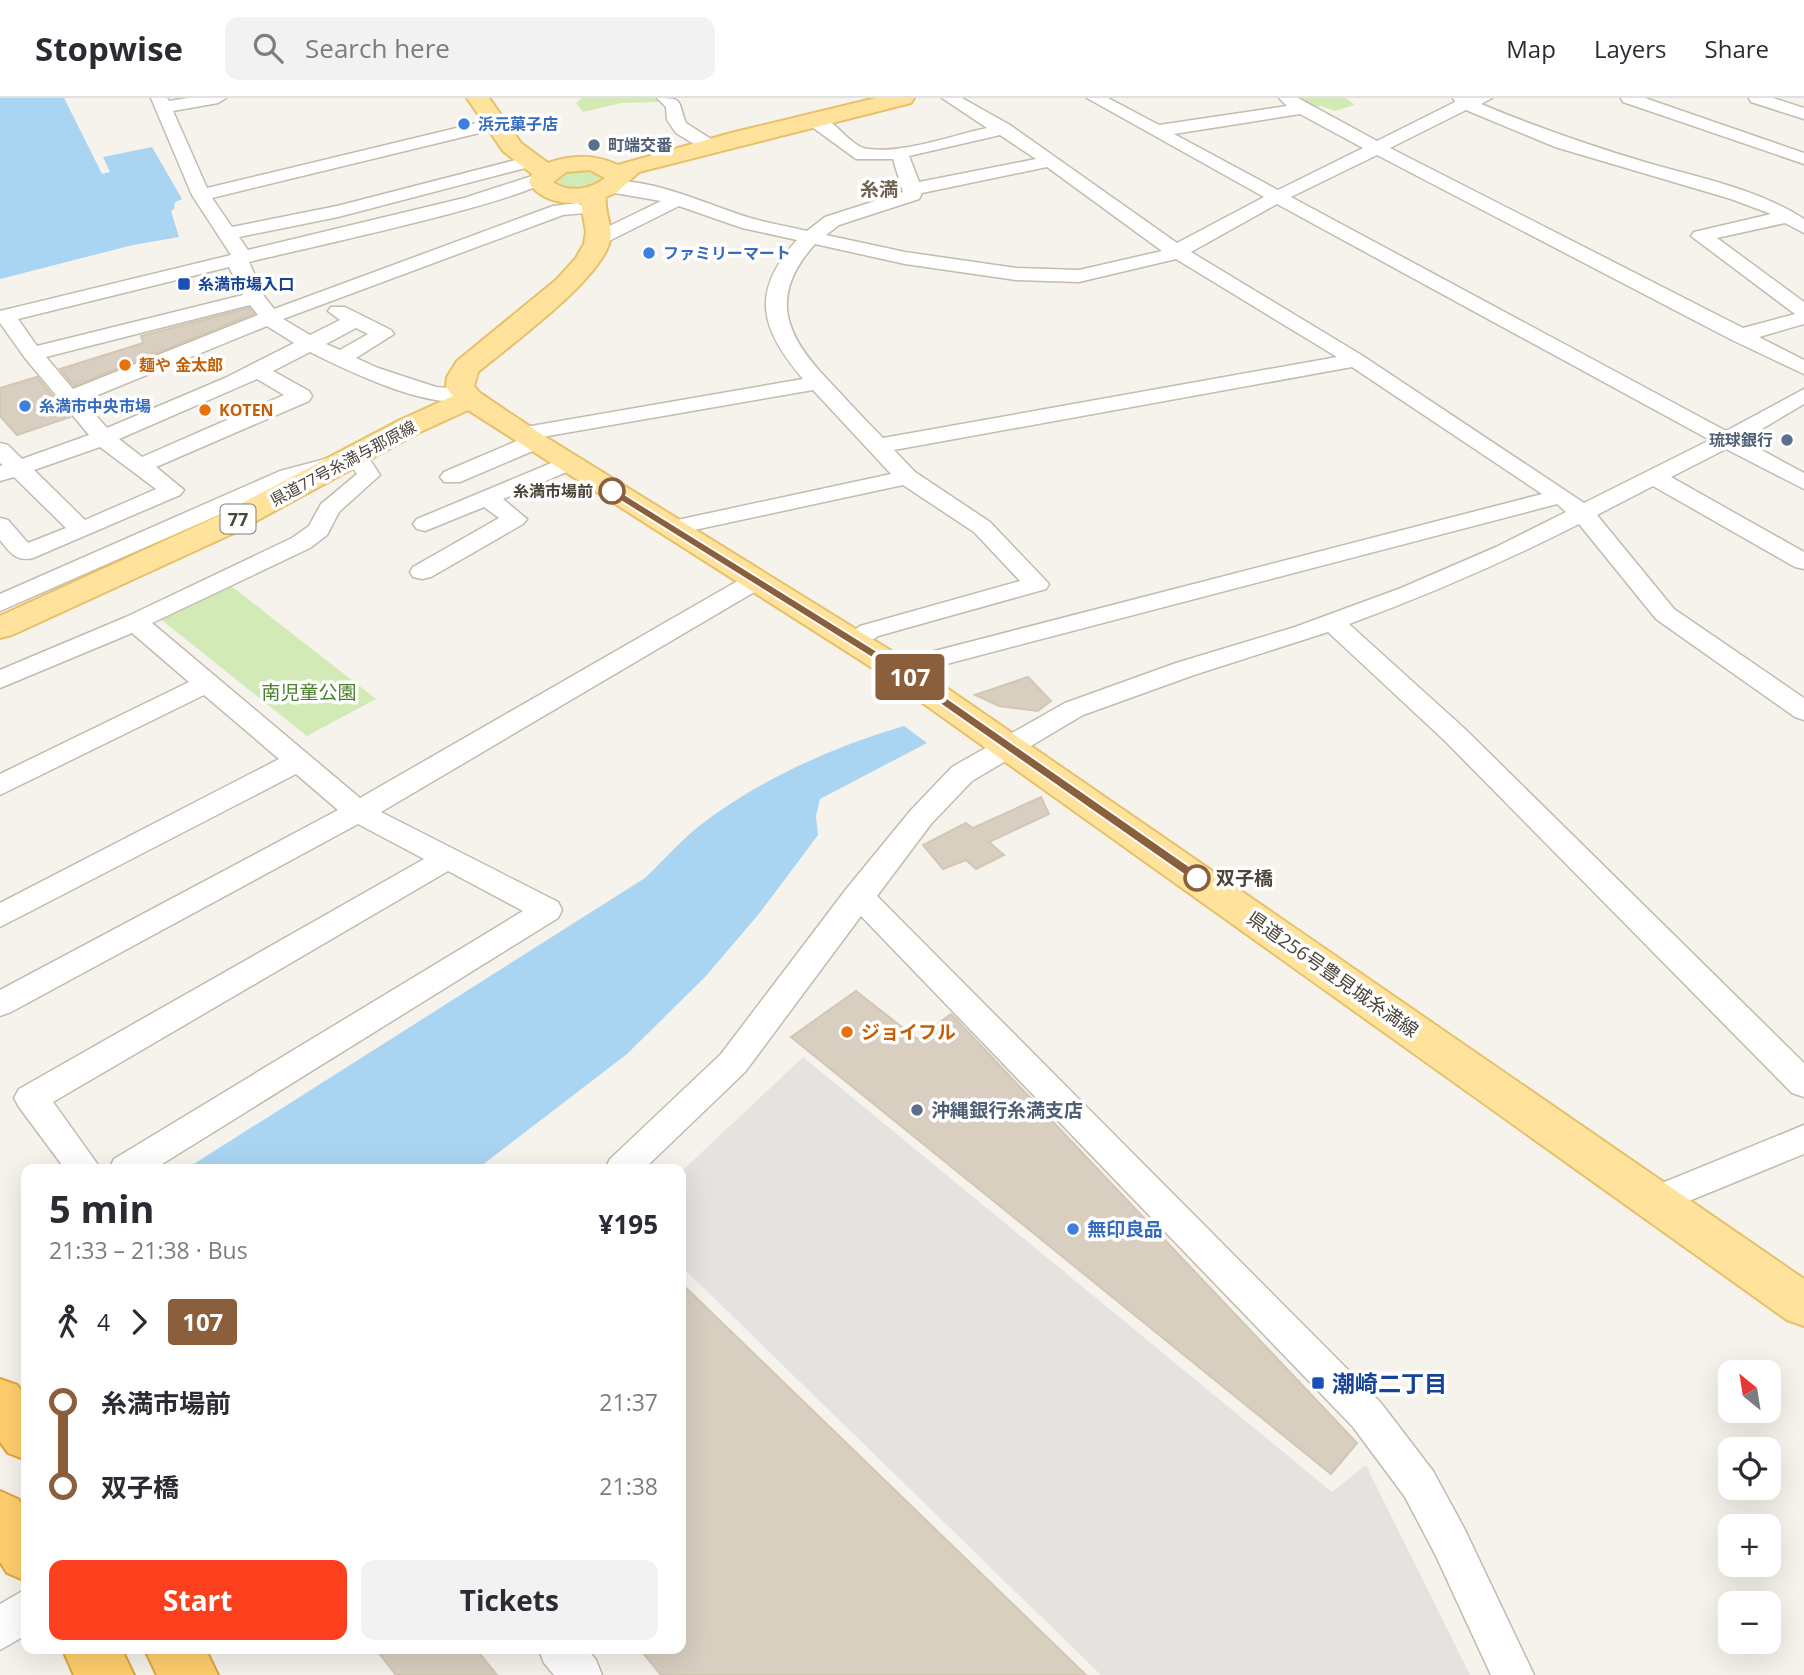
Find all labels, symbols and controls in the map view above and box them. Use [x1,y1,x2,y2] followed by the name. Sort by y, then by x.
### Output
[225,17,715,80] search box
[35,26,183,71] text: Stopwise
[249,29,287,67] icon: search
[305,30,450,66] text: Search here
[1506,32,1556,65] text: Map
[1594,32,1667,65] text: Layers
[1705,32,1769,65] text: Share
[478,113,558,135] place label: 浜元菓子店
[456,116,472,132] marker: 浜元菓子店
[608,134,672,156] place label: 町端交番
[586,137,602,153] marker: 町端交番
[860,176,898,202] district label: 糸満
[663,242,791,264] place label: ファミリーマート
[641,245,657,261] marker: ファミリーマート
[198,273,294,295] place label: 糸満市場入口
[176,276,192,292] marker: 糸満市場入口
[139,354,223,376] place label: 麺や 金太郎
[117,357,133,373] marker: 麺や 金太郎
[39,395,151,417] place label: 糸満市中央市場
[17,398,33,414] marker: 糸満市中央市場
[219,399,274,421] place label: KOTEN
[197,402,213,418] marker: KOTEN
[266,415,420,511] street label: 県道77号糸満与那原線
[1709,429,1773,451] place label: 琉球銀行
[1779,432,1795,448] marker: 琉球銀行
[599,478,625,504] marker: 糸満市場前
[513,480,593,502] place label: 糸満市場前
[220,505,256,534] road number: 77
[870,654,950,700] line badge: 107
[889,660,931,693] text: 107
[261,679,357,705] park label: 南児童公園
[1184,865,1210,891] marker: 双子橋
[1216,865,1273,891] place label: 双子橋
[1242,905,1424,1043] street label: 県道256号豊見城糸満線
[861,1019,956,1045] place label: ジョイフル
[839,1024,855,1040] marker: ジョイフル
[931,1097,1083,1123] place label: 沖縄銀行糸満支店
[909,1102,925,1118] marker: 沖縄銀行糸満支店
[49,1182,154,1234] text: 5 min
[599,1206,658,1242] text: ¥195
[1087,1216,1163,1242] place label: 無印良品
[1065,1221,1081,1237] marker: 無印良品
[49,1234,248,1266] text: 21:33 – 21:38 · Bus
[49,1303,87,1341] icon: walk
[120,1303,158,1341] icon: forward
[182,1305,223,1338] text: 107
[97,1306,110,1338] text: 4
[1718,1360,1782,1423] north arrow
[1718,1360,1781,1654] map controls
[1332,1367,1447,1399] place label: 潮崎二丁目
[1310,1375,1326,1391] marker: 潮崎二丁目
[101,1385,231,1421] text: 糸満市場前
[599,1386,658,1418] text: 21:37
[1718,1437,1781,1500] button: locate
[101,1469,179,1505] text: 双子橋
[599,1470,658,1502] text: 21:38
[1718,1514,1781,1577] button: +
[49,1560,347,1640] button: Start
[361,1560,658,1640] button: Tickets
[1718,1591,1781,1654] button: −

